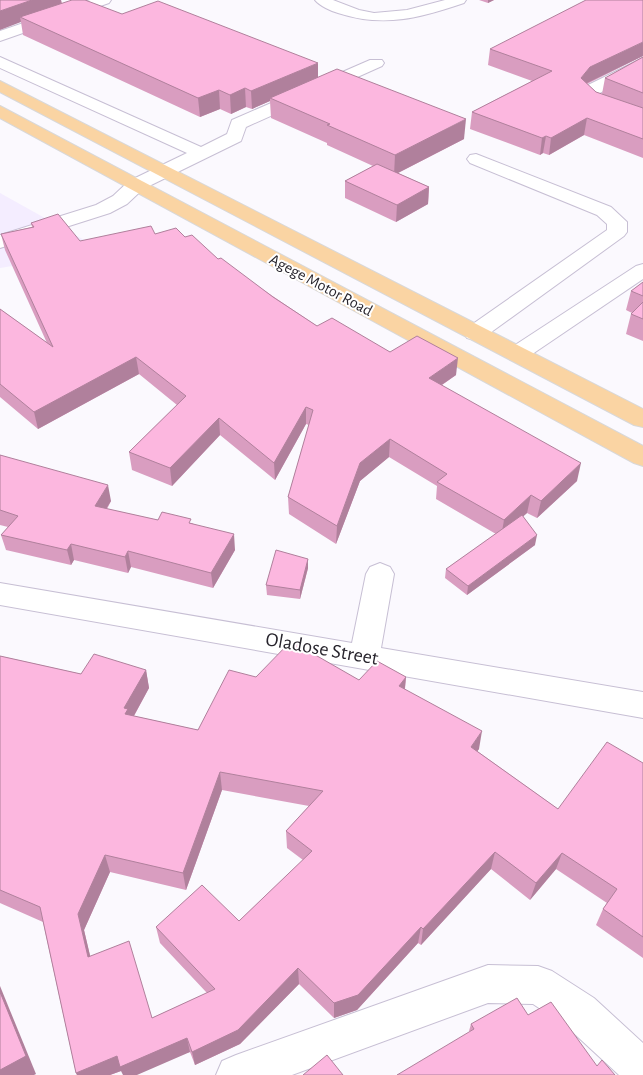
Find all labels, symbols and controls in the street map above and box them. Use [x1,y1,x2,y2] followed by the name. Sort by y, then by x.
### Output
[267,251,375,319] street label: Agege Motor Road
[264,629,380,669] street label: Oladose Street

